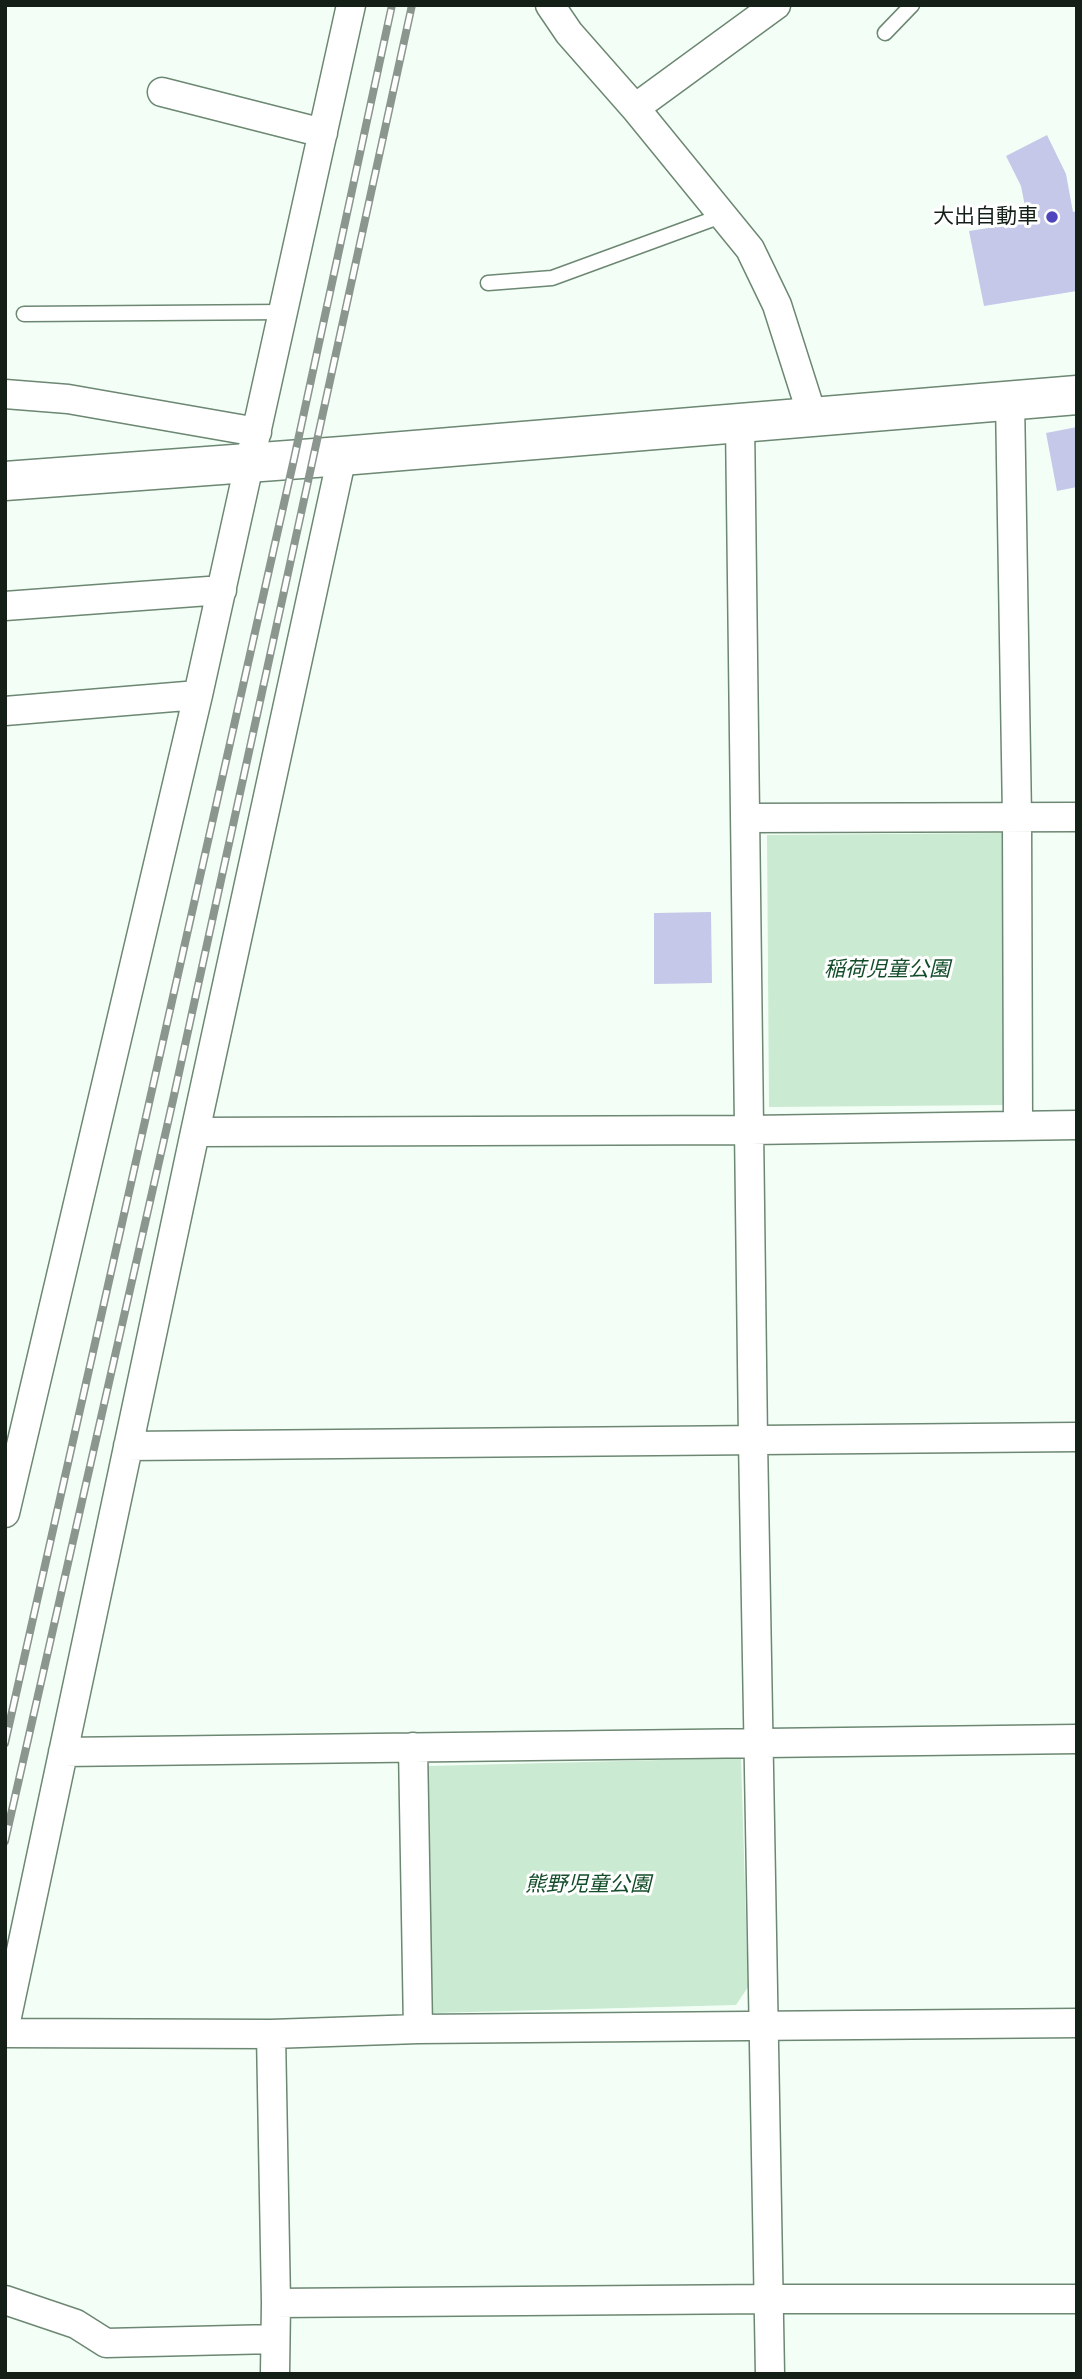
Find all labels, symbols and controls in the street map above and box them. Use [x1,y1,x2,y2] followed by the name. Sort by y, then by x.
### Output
[933,204,1038,230] place label: 大出自動車
[1044,209,1060,225] marker: 大出自動車
[824,957,950,983] park label: 稲荷児童公園
[525,1872,651,1898] park label: 熊野児童公園

